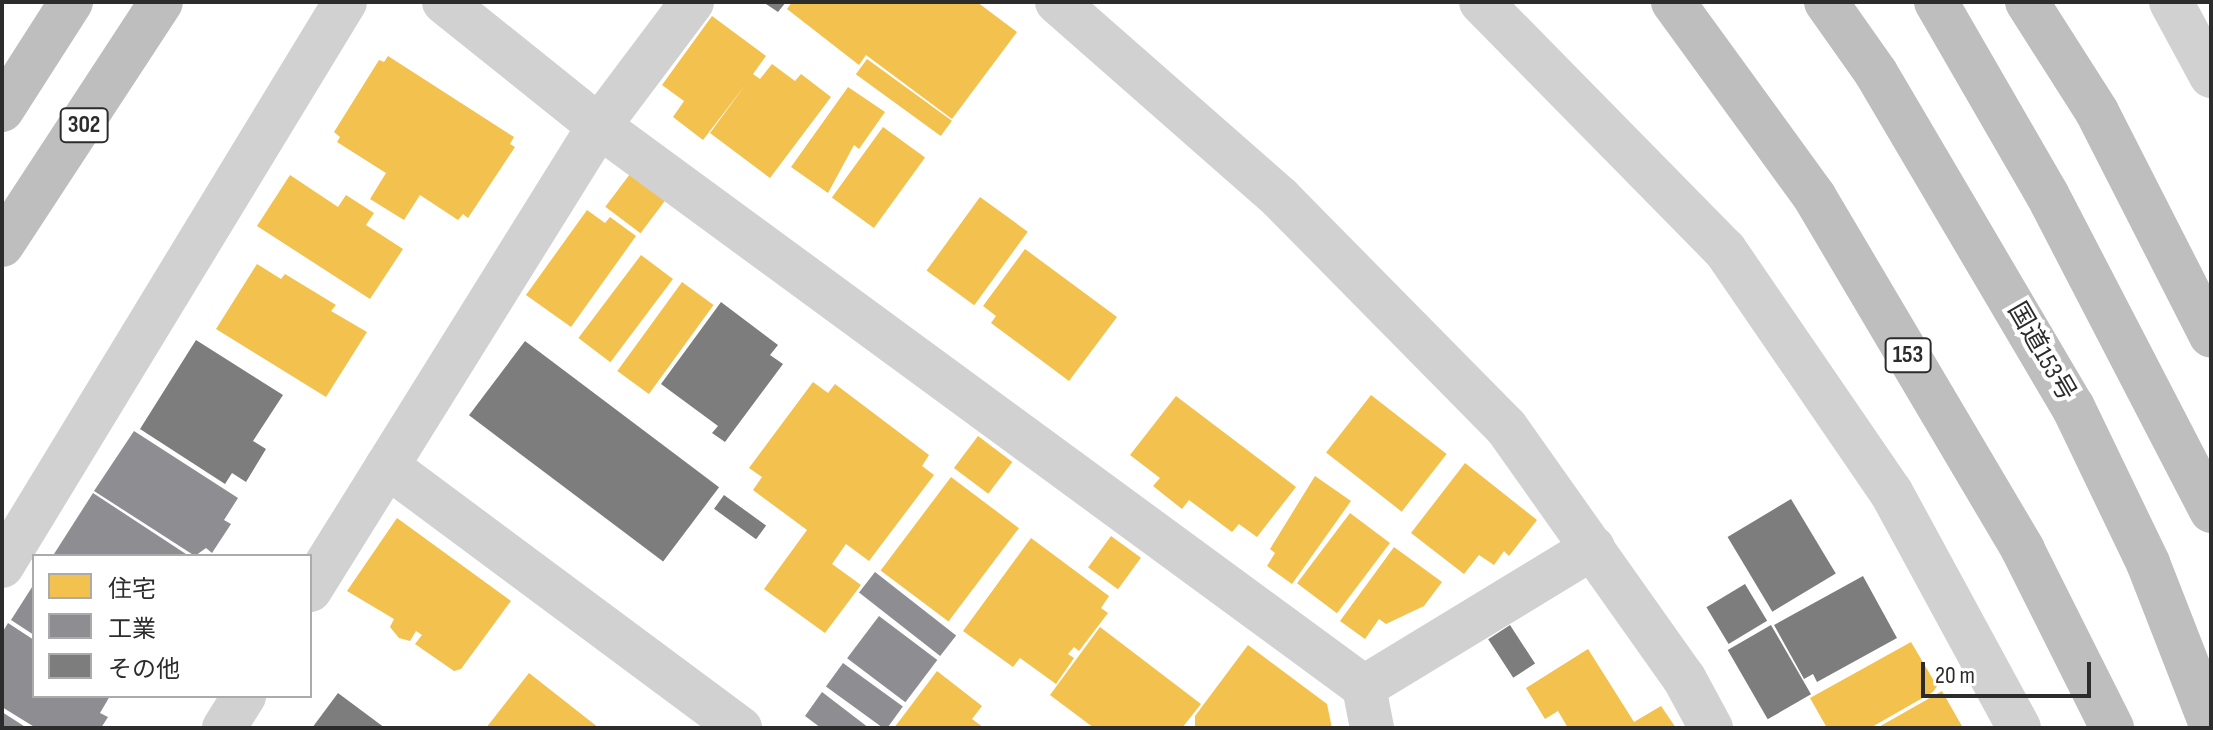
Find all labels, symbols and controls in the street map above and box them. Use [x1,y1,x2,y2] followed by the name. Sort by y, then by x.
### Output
[58,105,110,145] road number: 302
[2000,297,2082,407] street label: 国道153号
[1884,335,1932,375] road number: 153
[32,554,312,698] legend
[108,575,156,604] text: 住宅
[108,615,156,644] text: 工業
[1925,646,2095,696] scale bar
[108,655,180,684] text: その他
[1935,661,1975,690] text: 20 m

